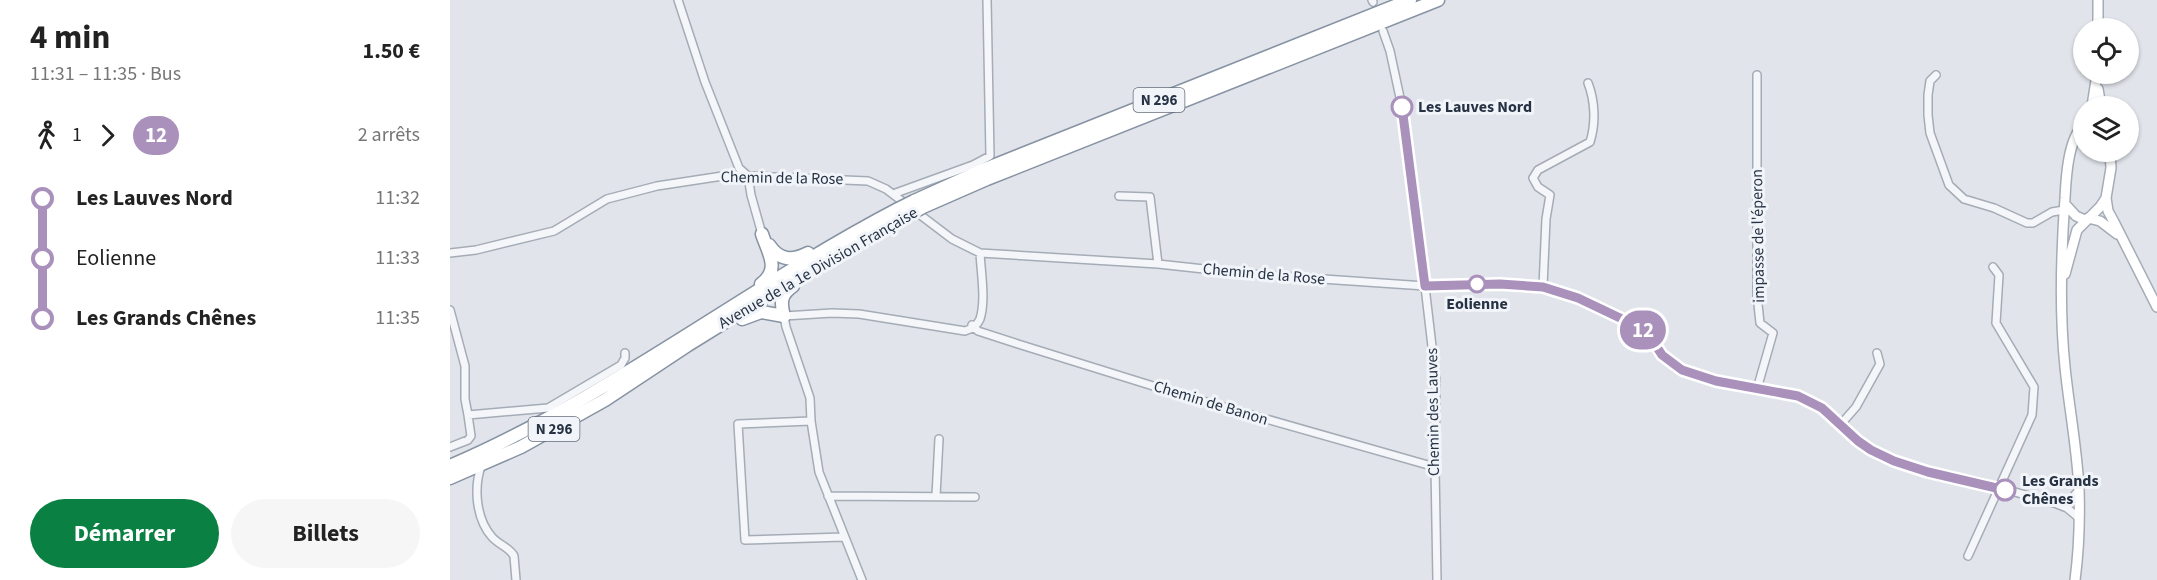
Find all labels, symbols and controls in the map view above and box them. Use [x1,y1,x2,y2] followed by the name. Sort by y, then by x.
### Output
[30,14,110,61] text: 4 min
[2073,18,2139,162] map controls
[2073,18,2139,84] button: locate
[363,35,420,67] text: 1.50 €
[30,60,181,88] text: 11:31 – 11:35 · Bus
[1134,88,1184,112] road number: N 296
[1391,96,1413,118] marker: Les Lauves Nord
[1418,96,1532,118] place label: Les Lauves Nord
[2073,96,2139,162] button: layers
[30,119,63,152] icon: walk
[91,119,124,152] icon: forward
[145,120,167,150] text: 12
[72,121,82,149] text: 1
[358,121,420,149] text: 2 arrêts
[721,166,843,190] street label: Chemin de la Rose
[1746,169,1770,303] street label: impasse de l'éperon
[76,182,233,214] text: Les Lauves Nord
[375,184,420,212] text: 11:32
[714,202,922,334] street label: Avenue de la 1e Division Française
[76,242,156,274] text: Eolienne
[375,244,420,272] text: 11:33
[1202,258,1326,290] street label: Chemin de la Rose
[1468,275,1486,293] marker: Eolienne
[1446,293,1508,315] place label: Eolienne
[76,302,256,334] text: Les Grands Chênes
[375,304,420,332] text: 11:35
[1616,310,1670,350] line badge: 12
[1632,315,1654,345] text: 12
[1421,347,1445,476] street label: Chemin des Lauves
[1151,375,1271,431] street label: Chemin de Banon
[528,417,580,441] road number: N 296
[2022,470,2099,510] place label: Les Grands Chênes
[1994,479,2016,501] marker: Les Grands Chênes
[30,499,219,568] button: Démarrer
[231,499,420,568] button: Billets

